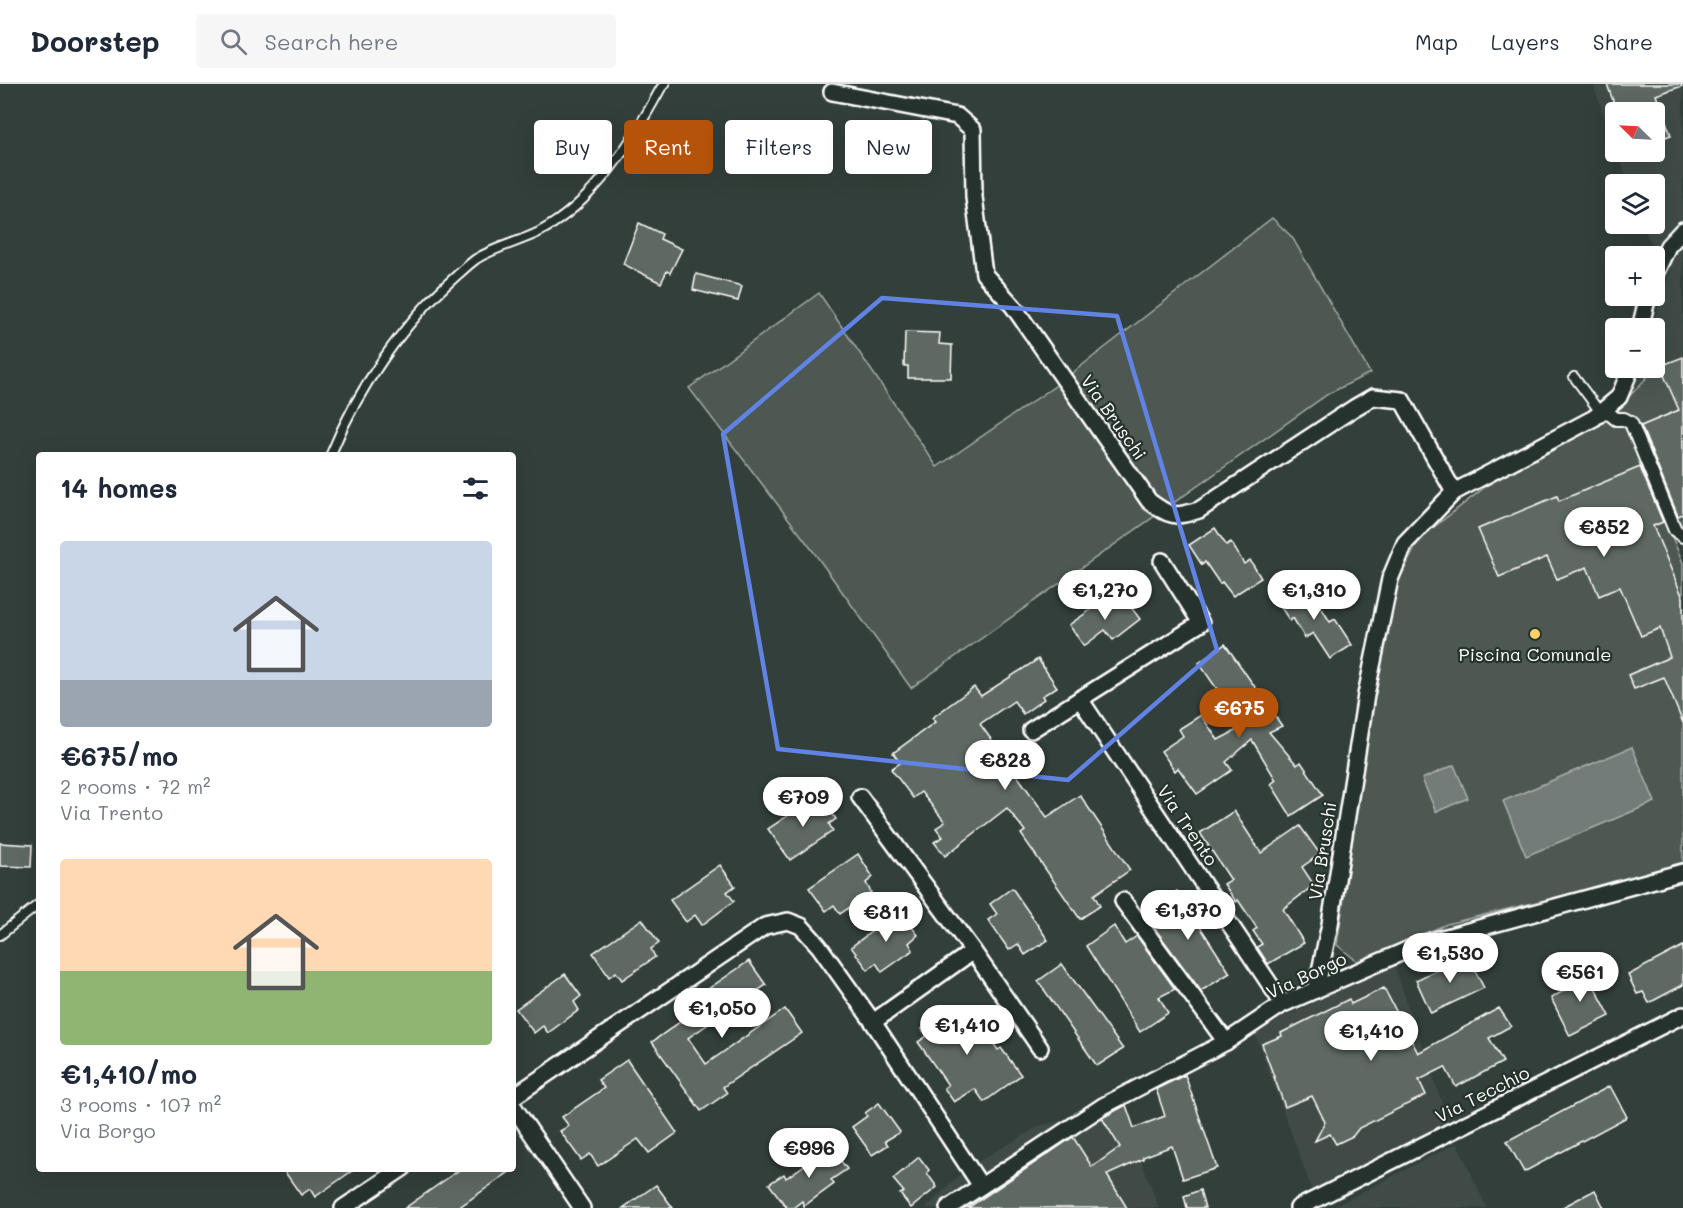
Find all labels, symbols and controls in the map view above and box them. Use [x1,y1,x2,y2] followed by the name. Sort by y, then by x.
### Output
[196,14,616,68] search box
[30,23,160,59] text: Doorstep
[217,25,250,58] icon: search
[265,27,398,56] text: Search here
[1415,28,1458,55] text: Map
[1491,28,1560,55] text: Layers
[1593,28,1653,55] text: Share
[1605,102,1665,162] north arrow
[1605,102,1665,378] map controls
[534,120,612,174] chip: Buy
[624,120,713,174] chip: Rent
[725,120,833,174] chip: Filters
[845,120,932,174] chip: New
[1605,174,1665,234] button: layers
[1605,246,1665,306] button: +
[1605,318,1665,378] button: −
[1076,370,1152,464] street label: Via Bruschi
[60,471,178,505] text: 14 homes
[459,472,492,505] icon: filters
[1568,507,1640,558] pin: €852
[1578,513,1630,539] text: €852
[1056,570,1154,621] pin: €1,270
[1265,570,1363,621] pin: €1,310
[1072,576,1138,602] text: €1,270
[1282,576,1346,602] text: €1,310
[222,580,330,688] icon: home
[1528,627,1542,641] marker: Piscina Comunale
[1459,642,1611,666] place label: Piscina Comunale
[1203,688,1275,739] pin: €675
[1213,694,1265,720] text: €675
[60,739,178,773] text: €675/mo
[969,740,1041,791] pin: €828
[979,746,1031,772] text: €828
[60,773,211,799] text: 2 rooms · 72 m²
[767,777,839,828] pin: €709
[1152,780,1224,870] street label: Via Trento
[777,783,829,809] text: €709
[60,799,163,825] text: Via Trento
[1302,800,1342,902] street label: Via Bruschi
[1139,890,1237,941] pin: €1,370
[850,892,922,943] pin: €811
[1154,896,1222,922] text: €1,370
[222,898,330,1006] icon: home
[863,898,909,924] text: €811
[1401,933,1499,984] pin: €1,530
[1416,939,1484,965] text: €1,530
[1262,946,1350,1004] street label: Via Borgo
[1544,952,1616,1003] pin: €561
[1556,958,1604,984] text: €561
[673,988,771,1039] pin: €1,050
[688,994,756,1020] text: €1,050
[918,1005,1016,1056] pin: €1,410
[934,1011,1000,1037] text: €1,410
[1322,1011,1420,1062] pin: €1,410
[1338,1017,1404,1043] text: €1,410
[60,1057,197,1091] text: €1,410/mo
[1431,1060,1533,1128] street label: Via Tecchio
[60,1091,221,1117] text: 3 rooms · 107 m²
[60,1117,156,1143] text: Via Borgo
[773,1128,845,1179] pin: €996
[783,1134,835,1160] text: €996

